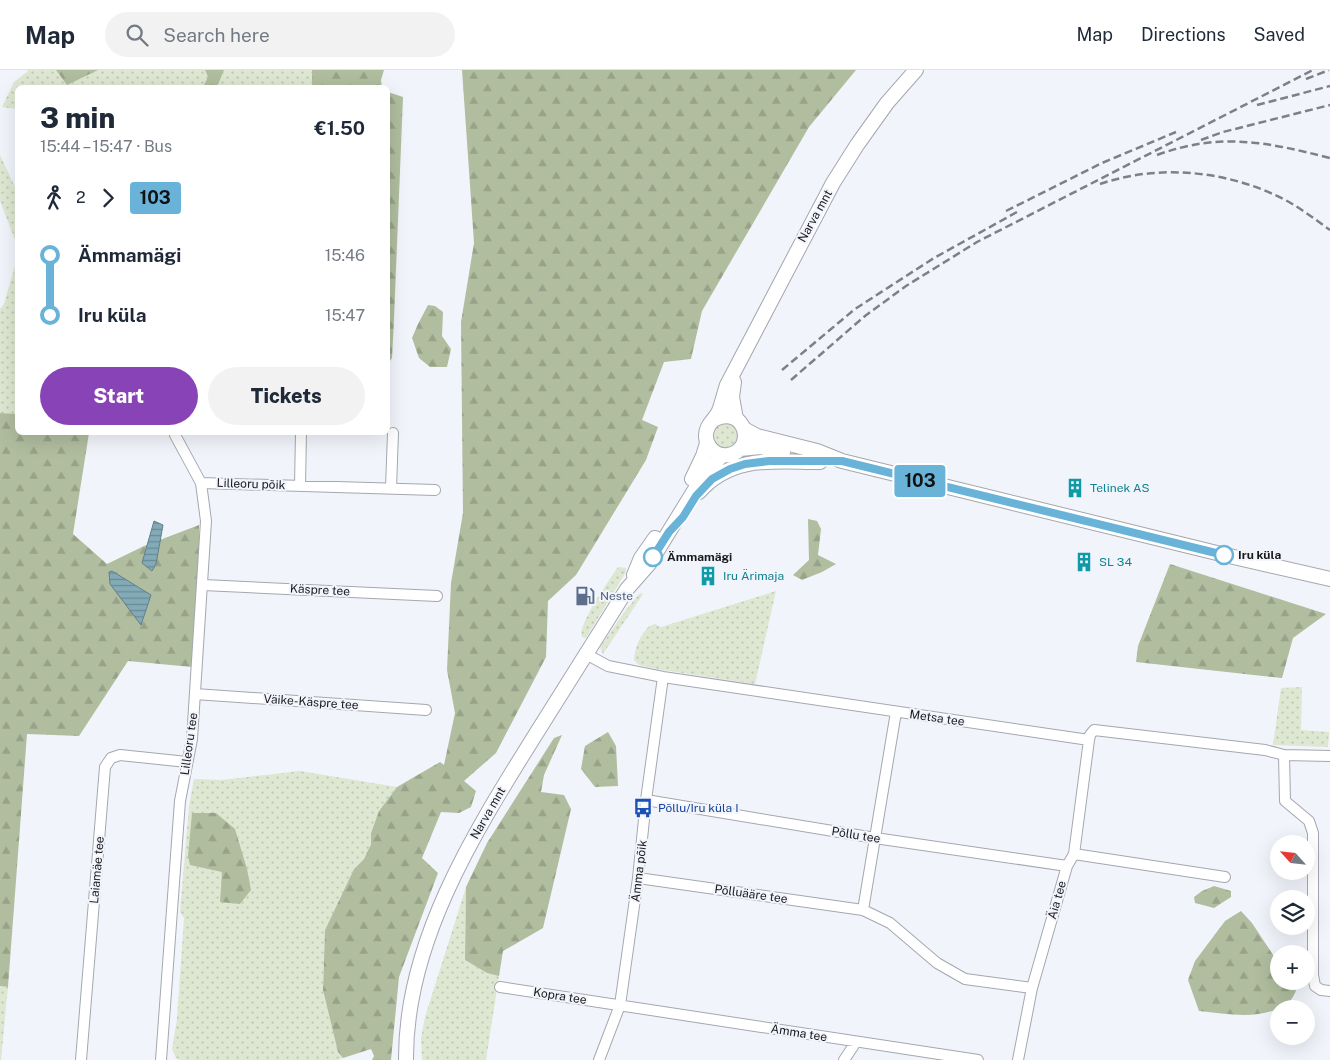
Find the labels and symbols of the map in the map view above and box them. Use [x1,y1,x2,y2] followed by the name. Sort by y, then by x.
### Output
[795,187,835,245] street label: Narva mnt
[891,465,949,497] line badge: 103
[216,476,286,492] street label: Lilleoru põik
[1064,477,1086,499] building icon: Telinek AS
[1090,481,1149,495] place label: Telinek AS
[1214,545,1234,565] marker: Iru küla
[643,547,663,567] marker: Ämmamägi
[1238,548,1281,562] place label: Iru küla
[667,550,732,564] place label: Ämmamägi
[1073,551,1095,573] building icon: SL 34
[1099,555,1132,569] place label: SL 34
[697,565,719,587] building icon: Iru Ärimaja
[723,569,784,583] place label: Iru Ärimaja
[290,581,351,599] street label: Käspre tee
[574,585,596,607] fuel station icon: Neste
[600,589,633,603] place label: Neste
[263,692,359,712] street label: Väike-Käspre tee
[909,707,966,729] street label: Metsa tee
[178,712,200,776] street label: Lilleoru tee
[468,784,509,841] street label: Narva mnt
[632,797,654,819] bus stop icon: Põllu/Iru küla I
[658,801,739,815] place label: Põllu/Iru küla I
[831,824,882,846] street label: Põllu tee
[87,835,107,904] street label: Laiamäe tee
[1270,835,1315,880] north arrow
[628,839,650,903] street label: Ämma põik
[1045,879,1069,921] street label: Äia tee
[713,882,789,906] street label: Põlluääre tee
[532,985,588,1007] street label: Kopra tee
[770,1022,828,1044] street label: Ämma tee

